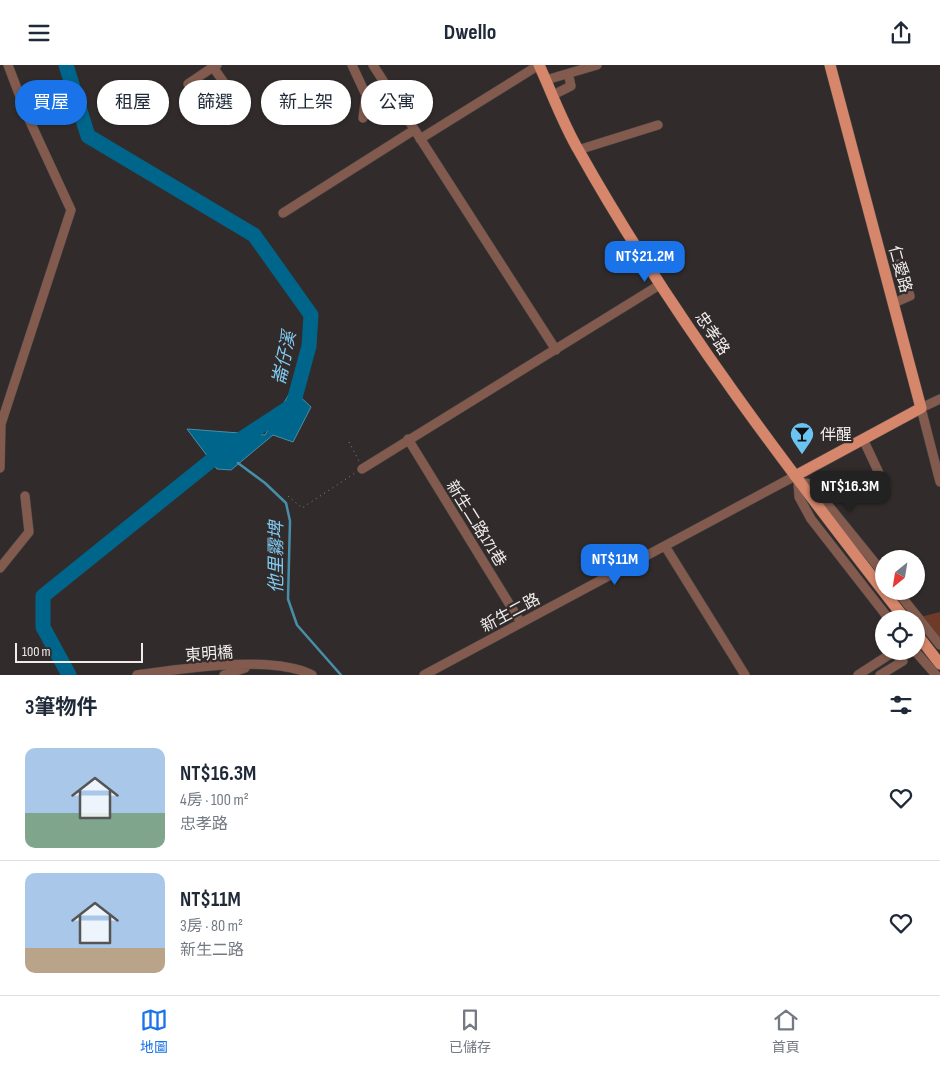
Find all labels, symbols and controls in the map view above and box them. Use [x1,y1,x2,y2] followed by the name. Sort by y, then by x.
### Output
[25,19,53,47] icon: menu
[444,19,496,46] text: Dwello
[887,19,915,47] icon: share
[15,80,87,125] chip: 買屋
[97,80,169,125] chip: 租屋
[179,80,251,125] chip: 篩選
[261,80,351,125] chip: 新上架
[361,80,433,125] chip: 公寓
[593,241,697,283] pin: NT$21.2M
[884,244,915,295] street label: 仁愛路
[616,247,674,266] text: NT$21.2M
[690,309,733,359] street label: 忠孝路
[269,327,301,387] water label: 崙仔溪
[789,421,815,455] bar icon: 伴醒
[820,426,852,445] place label: 伴醒
[798,471,902,513] pin: NT$16.3M
[442,477,510,570] street label: 新生二路171巷
[821,477,879,496] text: NT$16.3M
[266,519,287,593] water label: 他里霧埤
[574,543,656,586] pin: NT$11M
[592,550,638,569] text: NT$11M
[875,550,925,600] north arrow
[875,550,925,660] map controls
[478,590,543,637] street label: 新生二路
[875,610,925,660] button: locate
[15,640,142,663] scale bar
[22,643,51,660] text: 100 m
[184,643,234,666] street label: 東明橋
[887,691,915,719] icon: filters
[25,695,97,720] text: 3筆物件
[180,761,256,786] text: NT$16.3M
[65,768,125,828] icon: home
[887,784,915,812] icon: heart
[180,791,249,810] text: 4房 · 100 m²
[180,815,228,834] text: 忠孝路
[180,887,241,912] text: NT$11M
[65,893,125,953] icon: home
[887,909,915,937] icon: heart
[180,917,243,936] text: 3房 · 80 m²
[180,941,244,960] text: 新生二路
[140,1006,168,1056] tab: 地圖
[449,1006,491,1056] tab: 已儲存
[772,1006,800,1056] tab: 首頁

